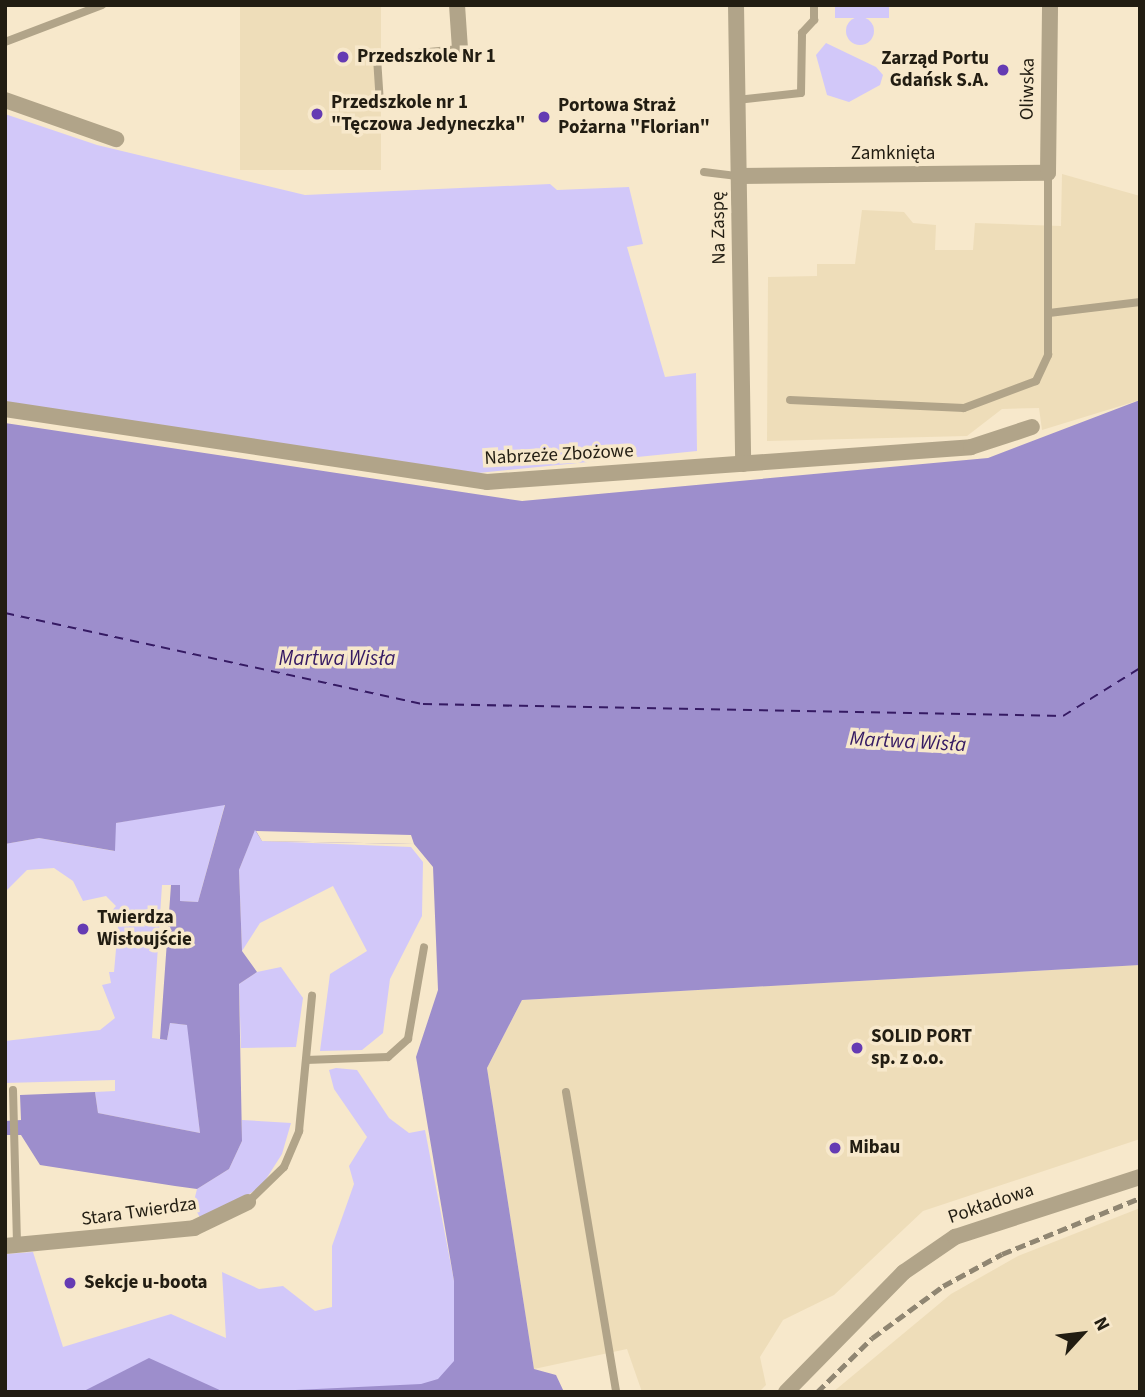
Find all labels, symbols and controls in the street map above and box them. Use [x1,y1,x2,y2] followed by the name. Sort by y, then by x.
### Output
[357,46,496,68] place label: Przedszkole Nr 1
[881,48,989,92] place label: Zarząd Portu Gdańsk S.A.
[335,49,351,65] marker: Przedszkole Nr 1
[1016,58,1040,120] street label: Oliwska
[995,62,1011,78] marker: Zarząd Portu Gdańsk S.A.
[331,92,525,136] place label: Przedszkole nr 1 "Tęczowa Jedyneczka"
[558,95,710,139] place label: Portowa Straż Pożarna "Florian"
[309,106,325,122] marker: Przedszkole nr 1 "Tęczowa Jedyneczka"
[536,109,552,125] marker: Portowa Straż Pożarna "Florian"
[851,143,935,165] street label: Zamknięta
[707,191,731,265] street label: Na Zaspę
[484,440,634,470] street label: Nabrzeże Zbożowe
[279,645,395,671] water label: Martwa Wisła
[849,725,967,757] water label: Martwa Wisła
[97,907,192,951] place label: Twierdza Wisłoujście
[75,921,91,937] marker: Twierdza Wisłoujście
[871,1026,972,1070] place label: SOLID PORT sp. z o.o.
[849,1040,865,1056] marker: SOLID PORT sp. z o.o.
[849,1137,900,1159] place label: Mibau
[827,1140,843,1156] marker: Mibau
[945,1179,1037,1229] street label: Pokładowa
[80,1193,198,1231] street label: Stara Twierdza
[84,1272,208,1294] place label: Sekcje u-boota
[62,1275,78,1291] marker: Sekcje u-boota
[1047,1299,1117,1369] north arrow
[1086,1312,1116,1336] text: N

